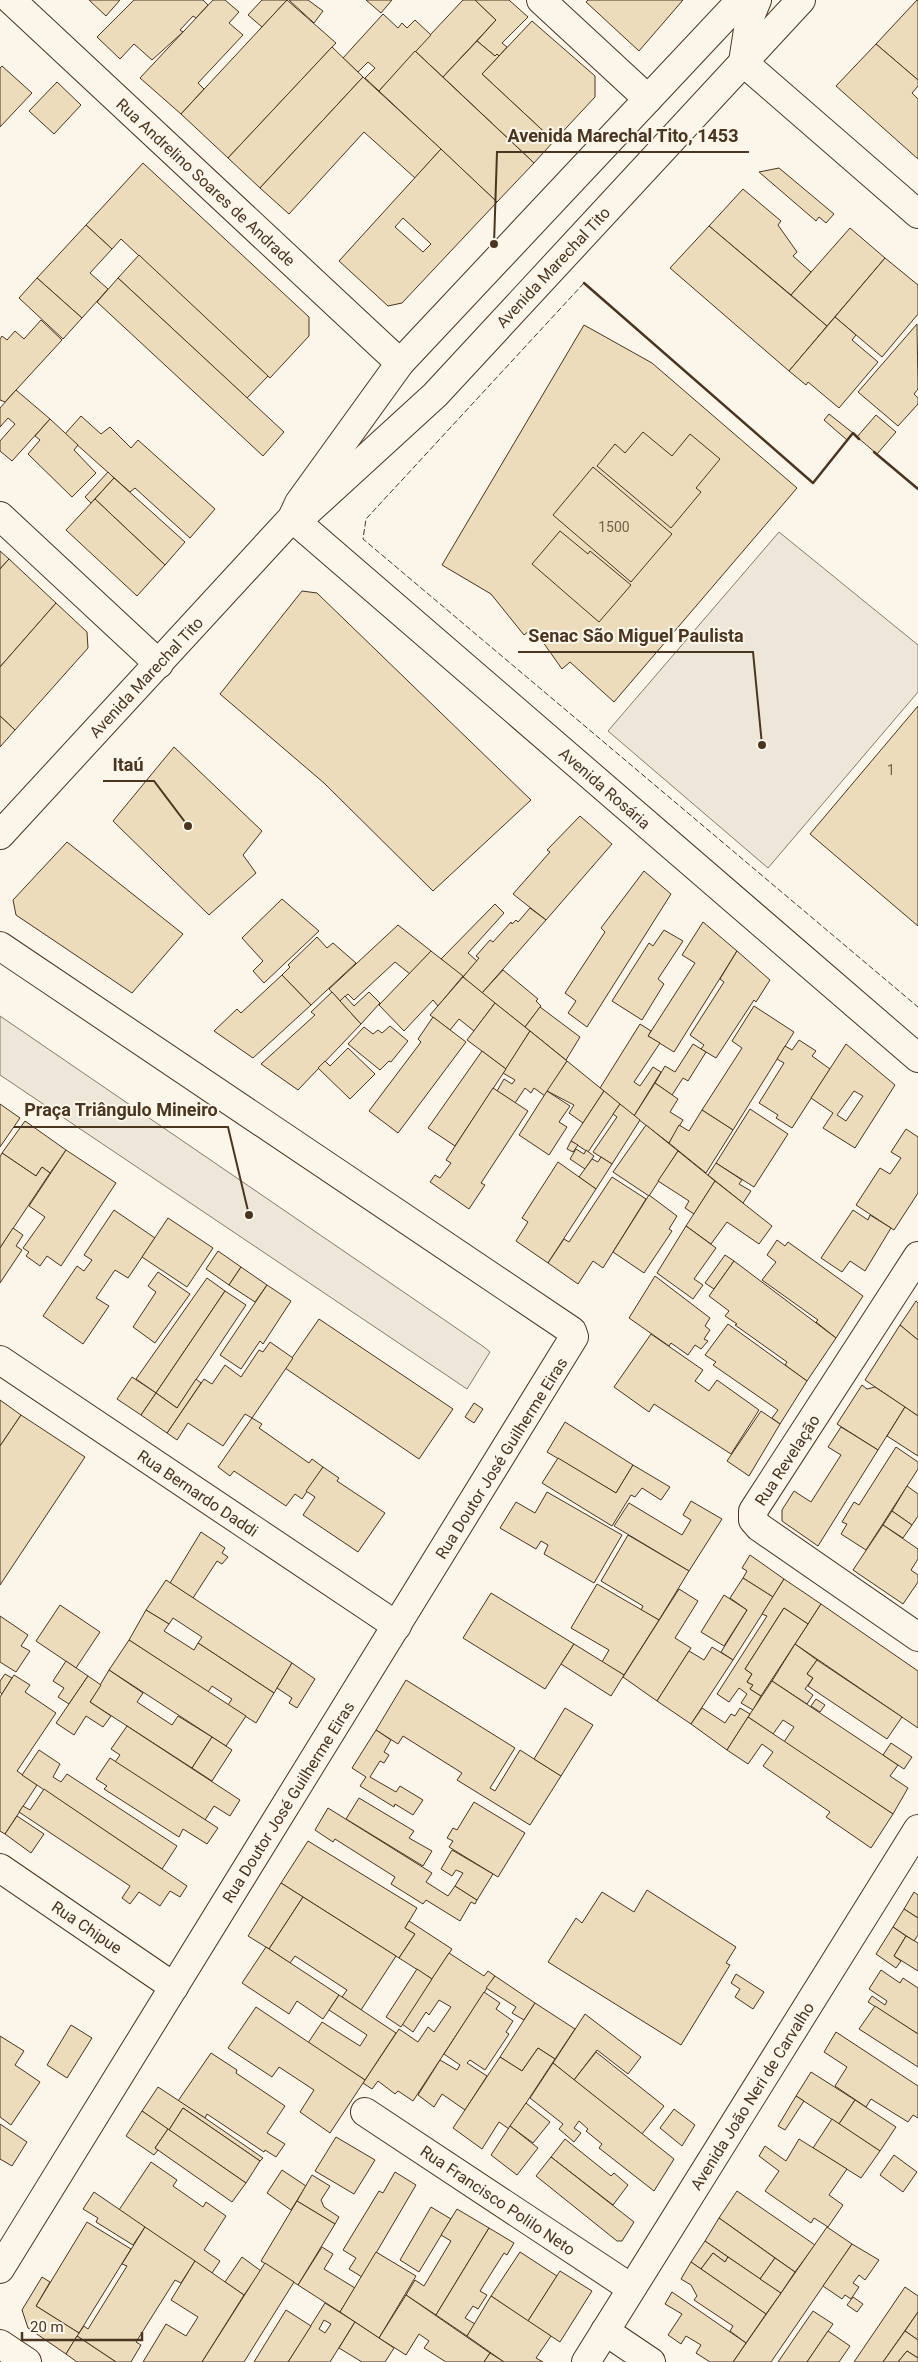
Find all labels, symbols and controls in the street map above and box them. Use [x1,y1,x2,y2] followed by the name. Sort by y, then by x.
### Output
[112,94,299,270] street label: Rua Andrelino Soares de Andrade
[497,119,749,152] callout: Avenida Marechal Tito, 1453
[507,125,739,146] text: Avenida Marechal Tito, 1453
[493,203,614,332] street label: Avenida Marechal Tito
[598,519,630,535] house number: 1500
[86,613,207,742] street label: Avenida Marechal Tito
[518,619,753,652] callout: Senac São Miguel Paulista
[528,625,744,646] text: Senac São Miguel Paulista
[555,744,654,833] street label: Avenida Rosária
[103,748,154,781] callout: Itaú
[112,754,144,775] text: Itaú
[887,762,895,778] house number: 1
[14,1094,228,1127] callout: Praça Triângulo Mineiro
[24,1099,218,1120] text: Praça Triângulo Mineiro
[431,1354,571,1562] street label: Rua Doutor José Guilherme Eiras
[751,1411,824,1509] street label: Rua Revelação
[134,1446,262,1541] street label: Rua Bernardo Daddi
[218,1698,358,1906] street label: Rua Doutor José Guilherme Eiras
[48,1897,126,1958] street label: Rua Chipue
[687,1999,818,2194] street label: Avenida João Neri de Carvalho
[417,2141,579,2259] street label: Rua Francisco Polilo Neto
[22,2310,142,2342] scale bar
[30,2318,64,2336] text: 20 m

